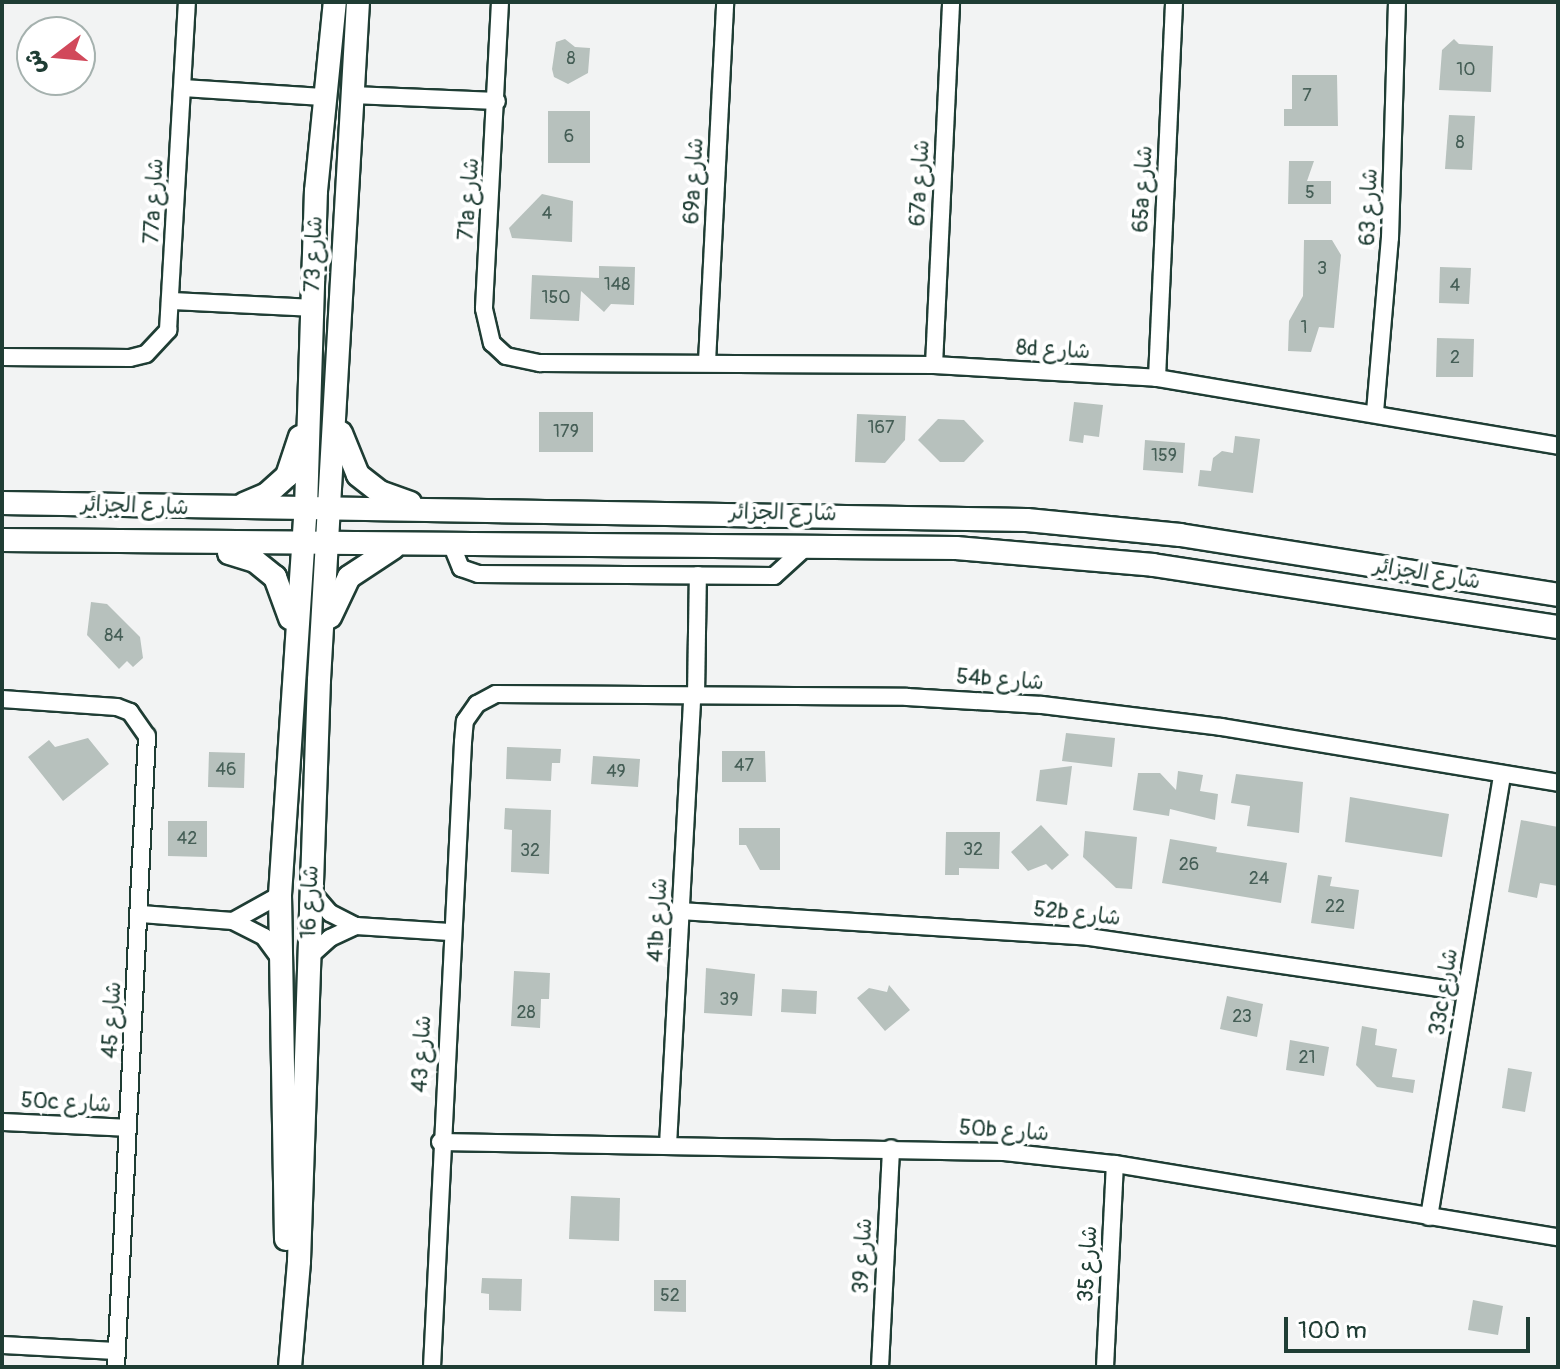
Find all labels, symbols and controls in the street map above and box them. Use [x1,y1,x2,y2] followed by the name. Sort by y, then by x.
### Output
[16,16,96,96] north arrow
[18,47,52,78] text: ش
[566,48,576,70] house number: 8
[1456,59,1476,81] house number: 10
[1302,85,1312,107] house number: 7
[564,126,574,148] house number: 6
[1455,132,1465,154] house number: 8
[679,137,709,225] street label: 69a شارع
[905,139,935,227] street label: 67a شارع
[1128,145,1158,233] street label: 65a شارع
[139,157,169,245] street label: 77a شارع
[453,157,485,241] street label: 71a شارع
[1354,168,1384,246] street label: شارع 63
[1305,182,1315,204] house number: 5
[542,203,552,225] house number: 4
[299,215,329,293] street label: شارع 73
[1317,258,1327,280] house number: 3
[604,274,630,296] house number: 148
[1450,275,1460,297] house number: 4
[541,287,571,309] house number: 150
[1300,317,1308,339] house number: 1
[1015,335,1091,365] street label: 8d شارع
[1450,347,1460,369] house number: 2
[868,417,894,439] house number: 167
[553,421,579,443] house number: 179
[1151,445,1177,467] house number: 159
[81,491,189,521] street label: شارع الجزائر
[729,499,837,527] street label: شارع الجزائر
[1372,553,1482,595] street label: شارع الجزائر
[104,625,124,647] house number: 84
[955,664,1045,696] street label: 54b شارع
[734,755,754,777] house number: 47
[216,759,236,781] house number: 46
[606,761,626,783] house number: 49
[177,828,197,850] house number: 42
[963,839,983,861] house number: 32
[520,840,540,862] house number: 32
[1179,854,1199,876] house number: 26
[296,865,324,939] street label: شارع 16
[1249,868,1269,890] house number: 24
[643,877,673,963] street label: 41b شارع
[1032,896,1122,932] street label: 52b شارع
[1325,896,1345,918] house number: 22
[1424,946,1464,1038] street label: 33c شارع
[97,981,127,1059] street label: شارع 45
[719,989,739,1011] house number: 39
[516,1002,536,1024] house number: 28
[1232,1006,1252,1028] house number: 23
[407,1015,437,1093] street label: شارع 43
[1298,1047,1316,1069] house number: 21
[20,1087,112,1119] street label: 50c شارع
[958,1115,1050,1147] street label: 50b شارع
[848,1217,878,1295] street label: شارع 39
[1073,1225,1103,1303] street label: شارع 35
[660,1285,680,1307] house number: 52
[1288,1301,1534,1351] scale bar
[1298,1316,1367,1345] text: 100 m

